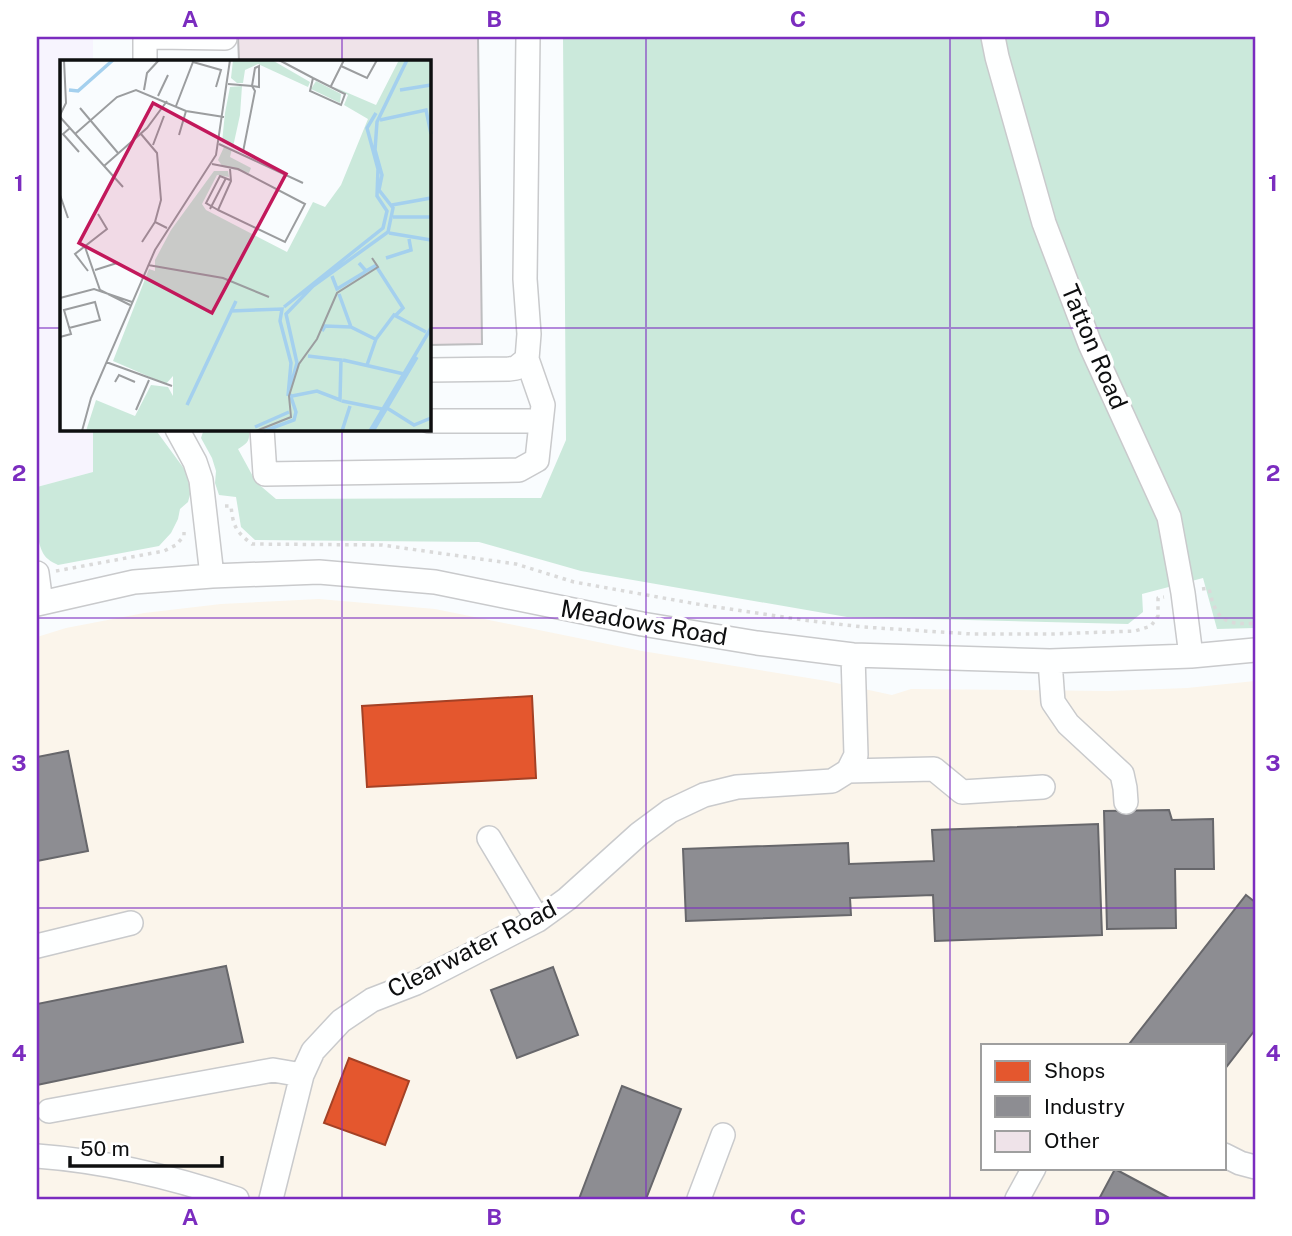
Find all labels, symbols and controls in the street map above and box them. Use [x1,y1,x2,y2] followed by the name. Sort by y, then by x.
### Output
[182,5,199,32] text: A
[486,5,502,32] text: B
[790,5,806,32] text: C
[1094,5,1110,32] text: D
[60,60,430,430] inset map
[14,169,24,196] text: 1
[1268,169,1278,196] text: 1
[1056,280,1134,413] street label: Tatton Road
[12,459,26,486] text: 2
[1266,459,1280,486] text: 2
[559,594,730,650] street label: Meadows Road
[11,749,27,776] text: 3
[1265,749,1281,776] text: 3
[383,894,561,1003] street label: Clearwater Road
[11,1039,27,1066] text: 4
[1265,1039,1281,1066] text: 4
[981,1044,1226,1170] legend
[1044,1058,1105,1083] text: Shops
[1044,1094,1125,1119] text: Industry
[70,1124,222,1168] scale bar
[1044,1128,1100,1153] text: Other
[80,1136,130,1161] text: 50 m
[182,1203,199,1230] text: A
[486,1203,502,1230] text: B
[790,1203,806,1230] text: C
[1094,1203,1110,1230] text: D

